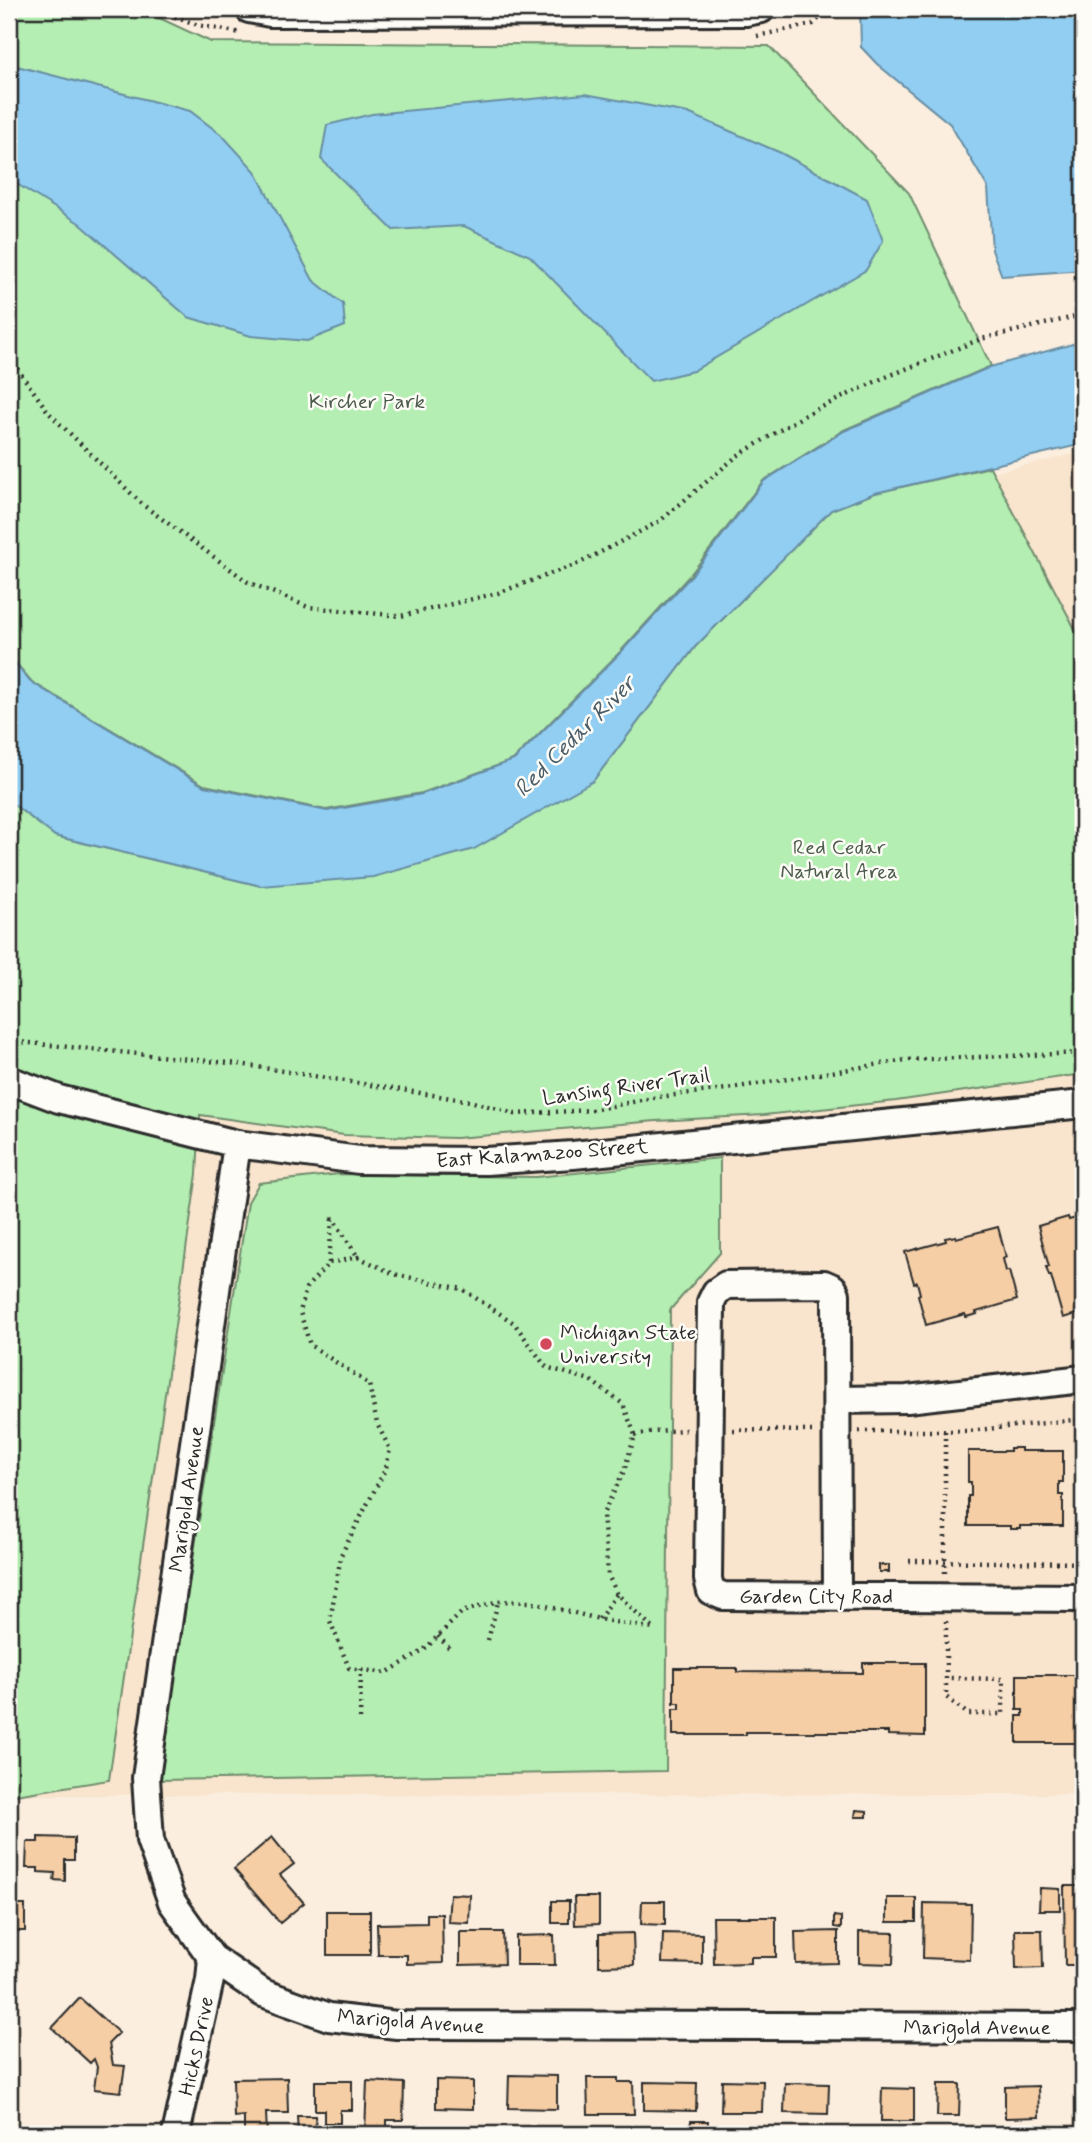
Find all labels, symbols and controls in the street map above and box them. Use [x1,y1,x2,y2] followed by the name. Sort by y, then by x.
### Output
[309,388,426,416] park label: Kircher Park
[508,668,645,804] water label: Red Cedar River
[780,834,898,886] park label: Red Cedar Natural Area
[541,1061,712,1115] street label: Lansing River Trail
[435,1133,650,1175] street label: East Kalamazoo Street
[560,1319,696,1371] place label: Michigan State University
[538,1336,554,1352] marker: Michigan State University
[163,1424,212,1574] street label: Marigold Avenue
[739,1583,893,1611] street label: Garden City Road
[173,1994,221,2098] street label: Hicks Drive
[336,2003,486,2042] street label: Marigold Avenue
[903,2014,1051,2043] street label: Marigold Avenue

